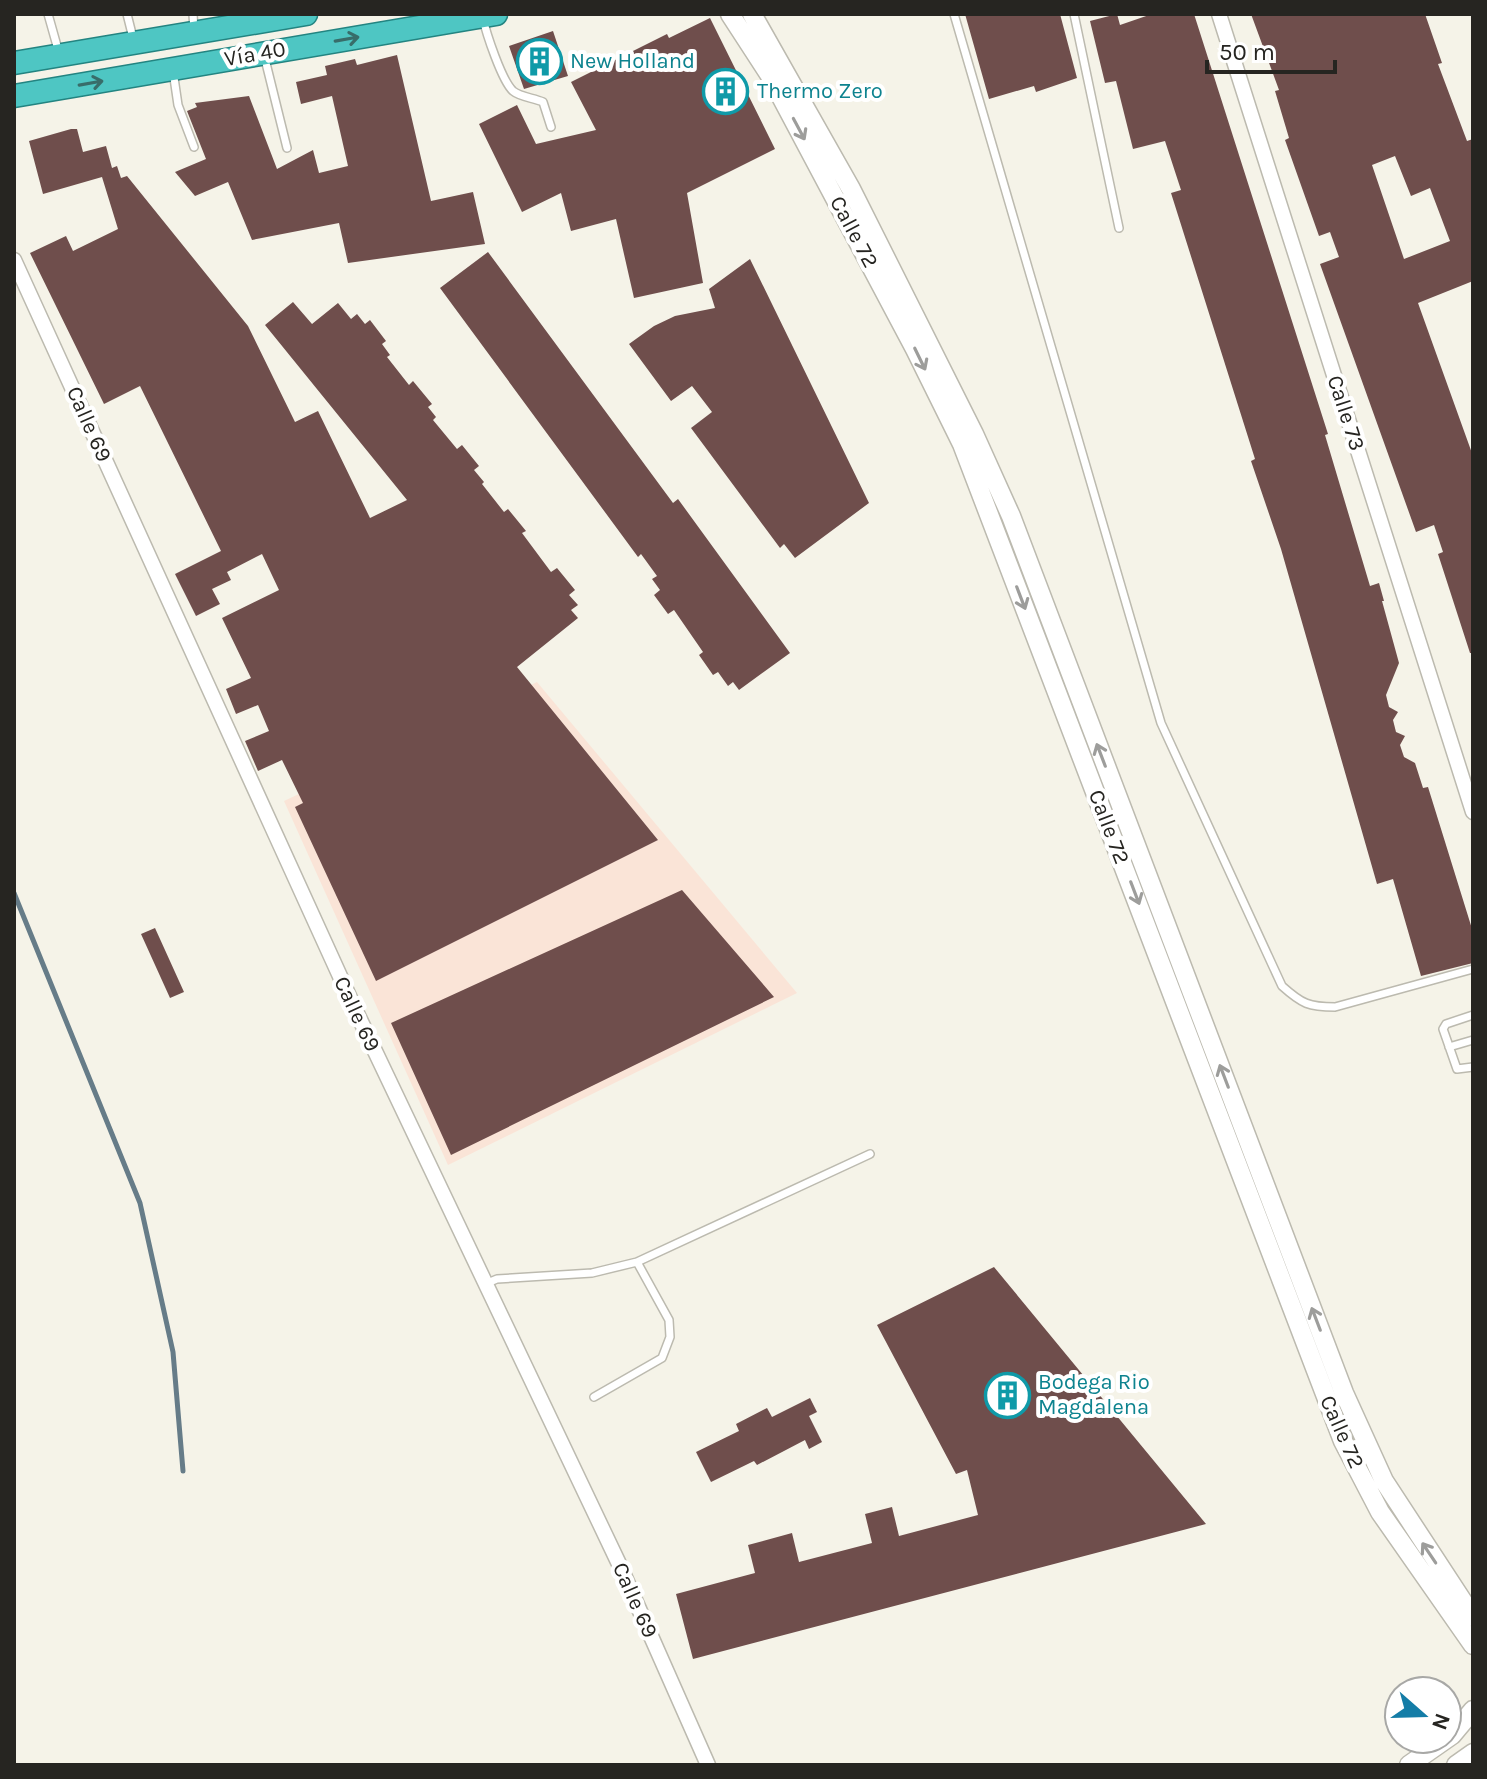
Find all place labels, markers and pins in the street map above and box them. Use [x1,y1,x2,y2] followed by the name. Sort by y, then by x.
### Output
[515,37,563,85] building icon: New Holland
[570,48,695,74] place label: New Holland
[702,67,750,115] building icon: Thermo Zero
[757,78,883,104] place label: Thermo Zero
[1038,1369,1150,1420] place label: Bodega Rio Magdalena
[983,1371,1031,1419] building icon: Bodega Rio Magdalena

